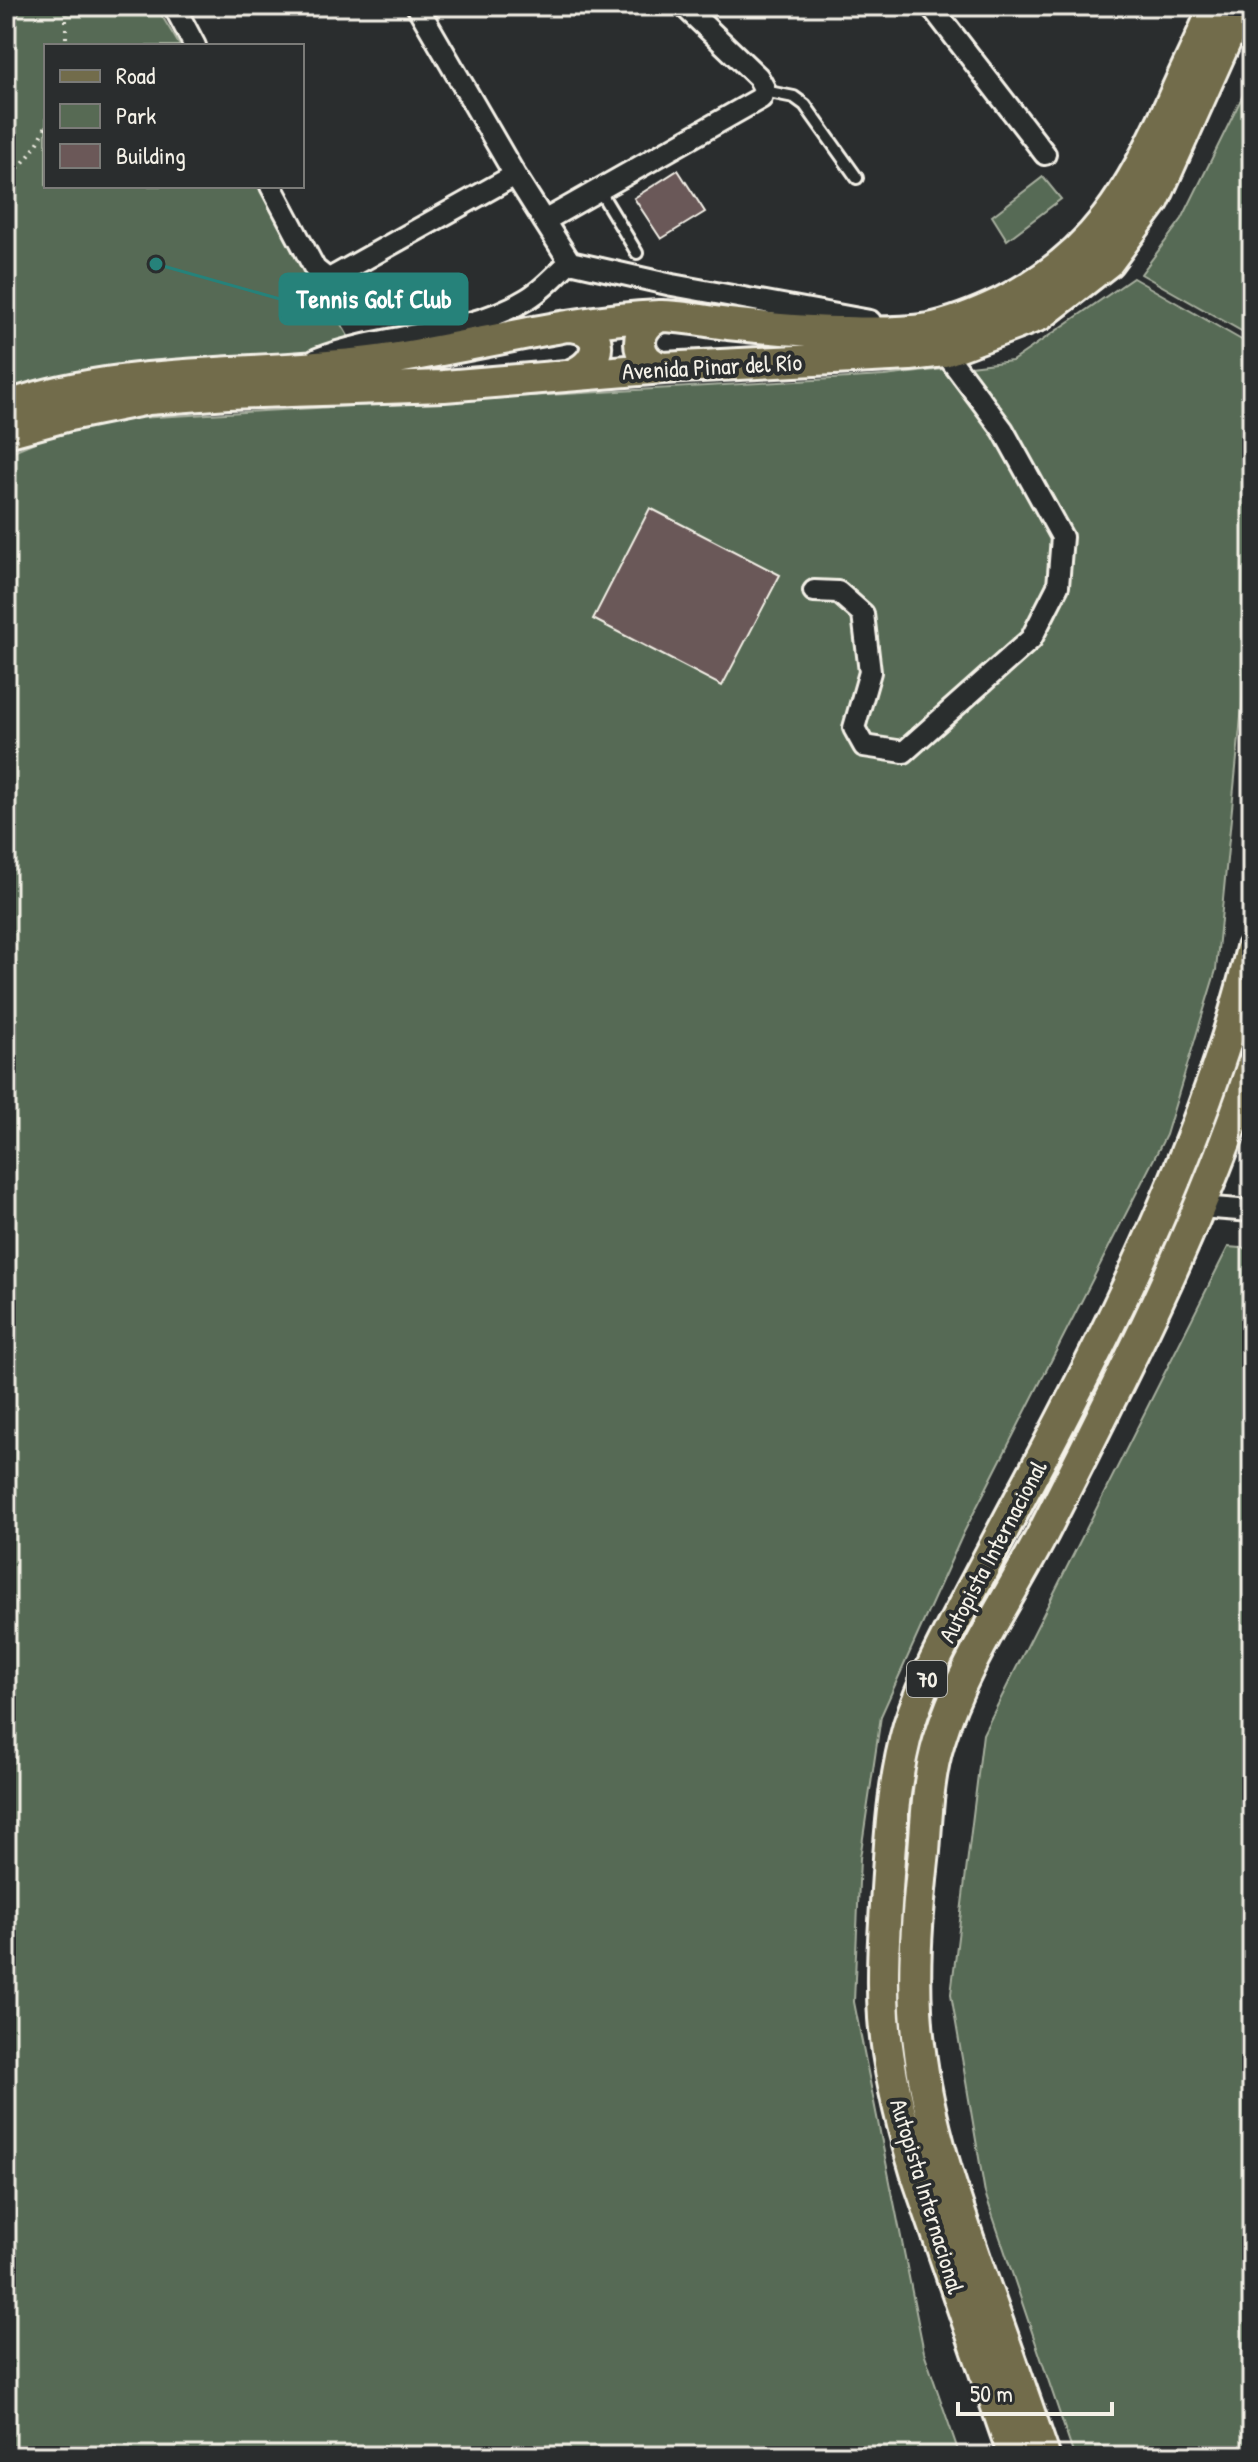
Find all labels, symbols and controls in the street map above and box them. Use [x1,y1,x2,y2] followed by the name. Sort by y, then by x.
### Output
[44,44,304,188] legend
[116,59,155,91] text: Road
[116,99,156,131] text: Park
[116,139,186,171] text: Building
[280,274,467,324] callout: Tennis Golf Club
[295,281,452,316] text: Tennis Golf Club
[621,345,803,387] street label: Avenida Pinar del Río
[930,1454,1054,1648] street label: Autopista Internacional
[907,1661,947,1697] road number: 70
[883,2095,973,2298] street label: Autopista Internacional
[958,2366,1112,2416] scale bar
[970,2377,1013,2409] text: 50 m

